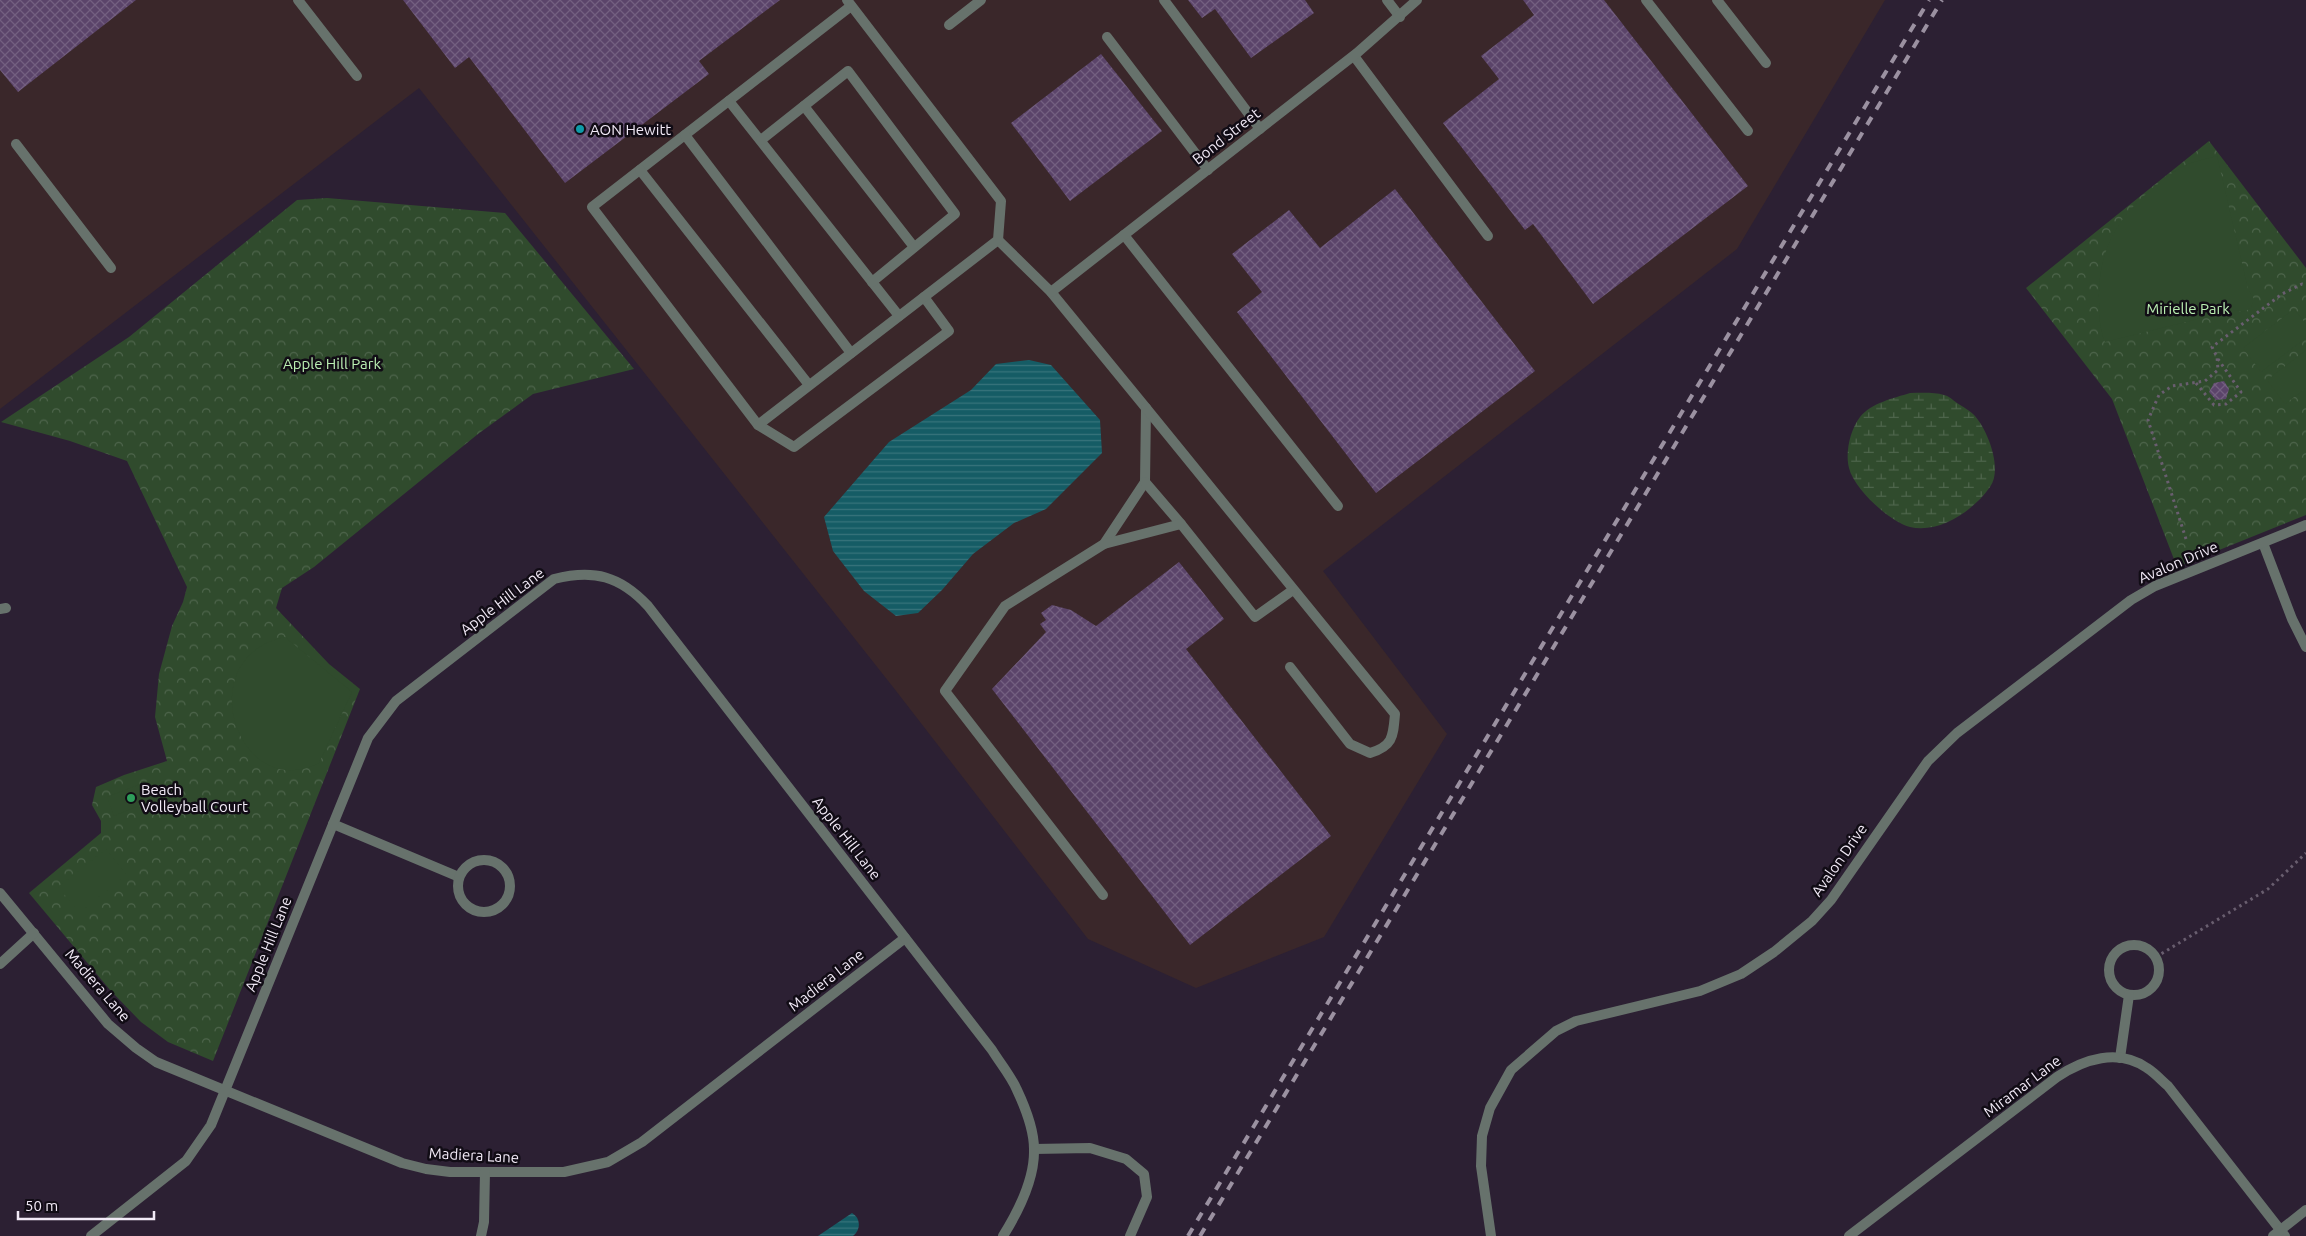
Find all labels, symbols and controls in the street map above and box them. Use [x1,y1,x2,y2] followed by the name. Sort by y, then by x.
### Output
[1189,104,1263,168] street label: Bond Street
[590,121,671,138] place label: AON Hewitt
[574,123,586,135] marker: AON Hewitt
[2146,300,2230,317] park label: Mirielle Park
[283,355,381,372] park label: Apple Hill Park
[2136,538,2220,586] street label: Avalon Drive
[457,564,547,638] street label: Apple Hill Lane
[141,781,248,815] place label: Beach Volleyball Court
[125,792,137,804] marker: Beach Volleyball Court
[809,793,885,883] street label: Apple Hill Lane
[1808,820,1870,900] street label: Avalon Drive
[241,894,295,994] street label: Apple Hill Lane
[62,945,134,1025] street label: Madiera Lane
[785,945,867,1015] street label: Madiera Lane
[1980,1052,2064,1120] street label: Miramar Lane
[428,1144,520,1166] street label: Madiera Lane
[18,1188,154,1220] scale bar
[25,1197,58,1214] text: 50 m

